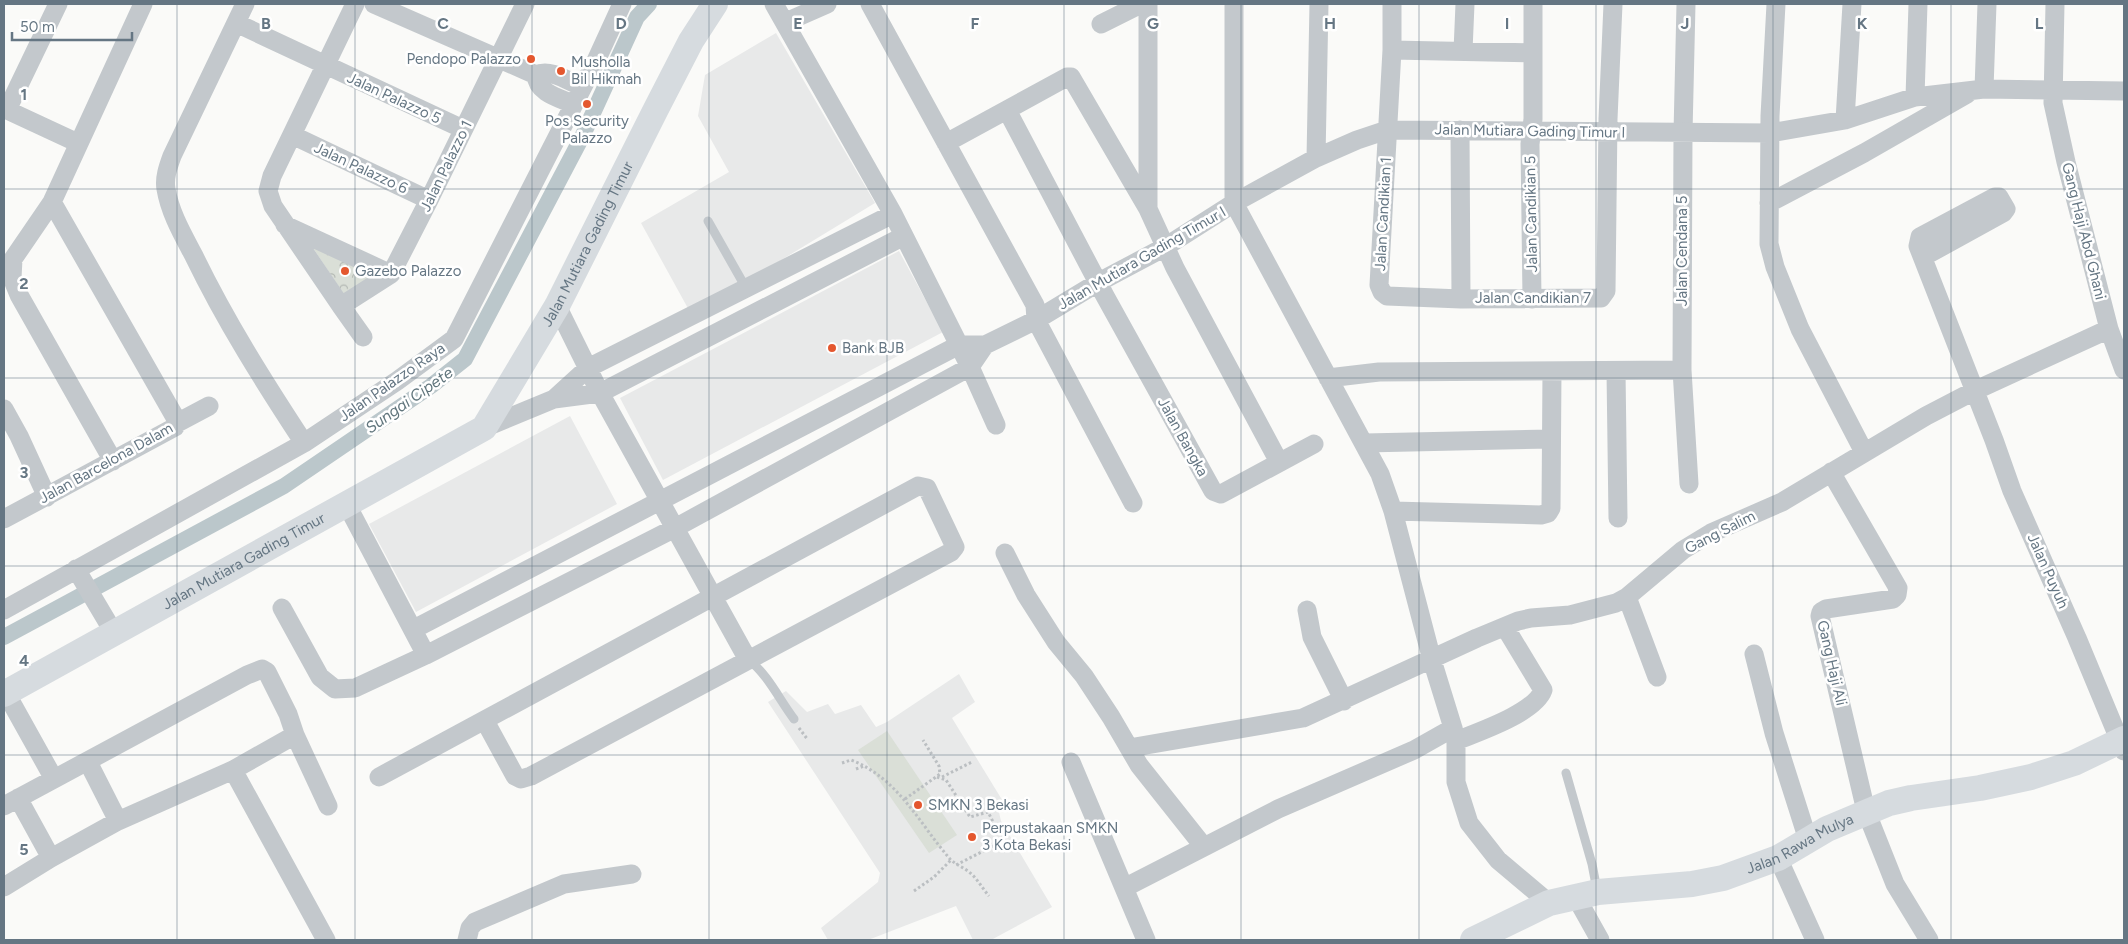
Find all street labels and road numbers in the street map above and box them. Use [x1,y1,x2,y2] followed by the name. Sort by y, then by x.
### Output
[344,68,444,128] street label: Jalan Palazzo 5
[416,118,476,214] street label: Jalan Palazzo 1
[1435,120,1625,142] street label: Jalan Mutiara Gading Timur I
[311,138,411,198] street label: Jalan Palazzo 6
[1521,156,1541,272] street label: Jalan Candikian 5
[1371,157,1395,271] street label: Jalan Candikian 1
[538,158,637,330] street label: Jalan Mutiara Gading Timur
[2058,161,2110,301] street label: Gang Haji Abd Ghani
[1673,196,1691,306] street label: Jalan Cendana 5
[1055,203,1229,313] street label: Jalan Mutiara Gading Timur I
[1475,289,1591,307] street label: Jalan Candikian 7
[336,339,448,425] street label: Jalan Palazzo Raya
[1154,395,1212,479] street label: Jalan Bangka
[36,419,176,507] street label: Jalan Barcelona Dalam
[1682,507,1758,557] street label: Gang Salim
[159,509,328,613] street label: Jalan Mutiara Gading Timur
[2024,531,2072,611] street label: Jalan Puyuh
[1813,619,1851,707] street label: Gang Haji Ali
[1744,810,1856,878] street label: Jalan Rawa Mulya

